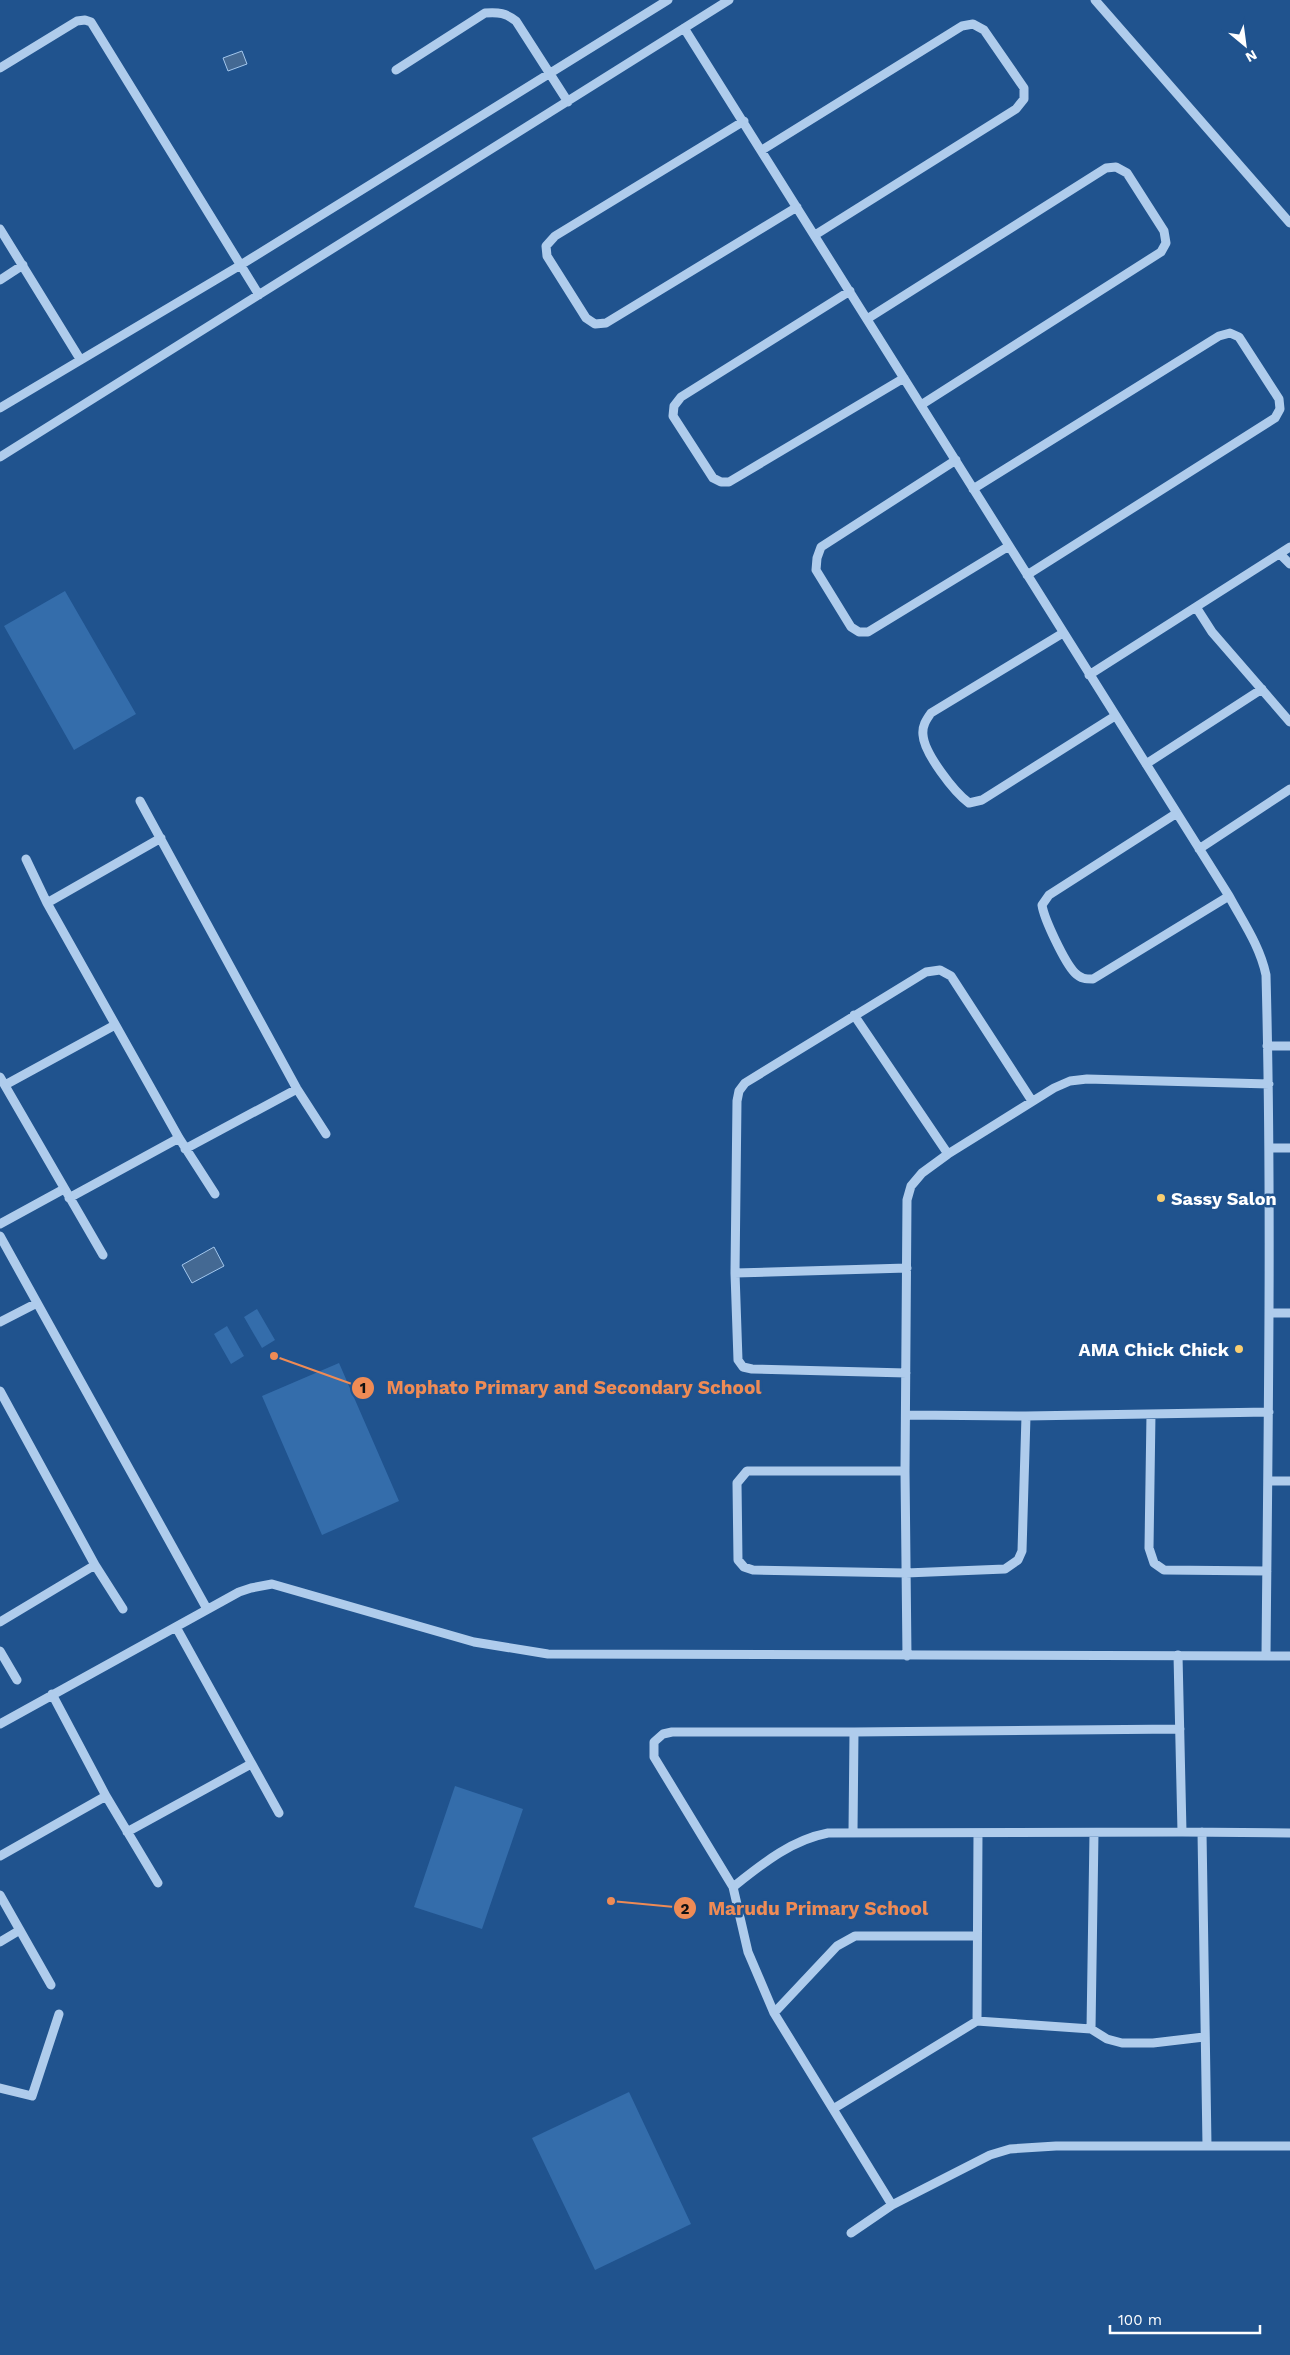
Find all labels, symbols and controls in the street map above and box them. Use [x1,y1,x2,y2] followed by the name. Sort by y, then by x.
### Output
[1220,20,1270,70] north arrow
[1243,47,1260,66] text: N
[1171,1188,1277,1209] place label: Sassy Salon
[1155,1192,1167,1204] marker: Sassy Salon
[1078,1339,1230,1360] place label: AMA Chick Chick
[1233,1343,1245,1355] marker: AMA Chick Chick
[351,1371,771,1405] callout: Mophato Primary and Secondary School
[386,1376,762,1399] text: Mophato Primary and Secondary School
[360,1379,366,1397] text: 1
[673,1891,938,1925] callout: Marudu Primary School
[708,1897,929,1920] text: Marudu Primary School
[681,1900,690,1918] text: 2
[1110,2302,1260,2334] scale bar
[1118,2311,1162,2329] text: 100 m

